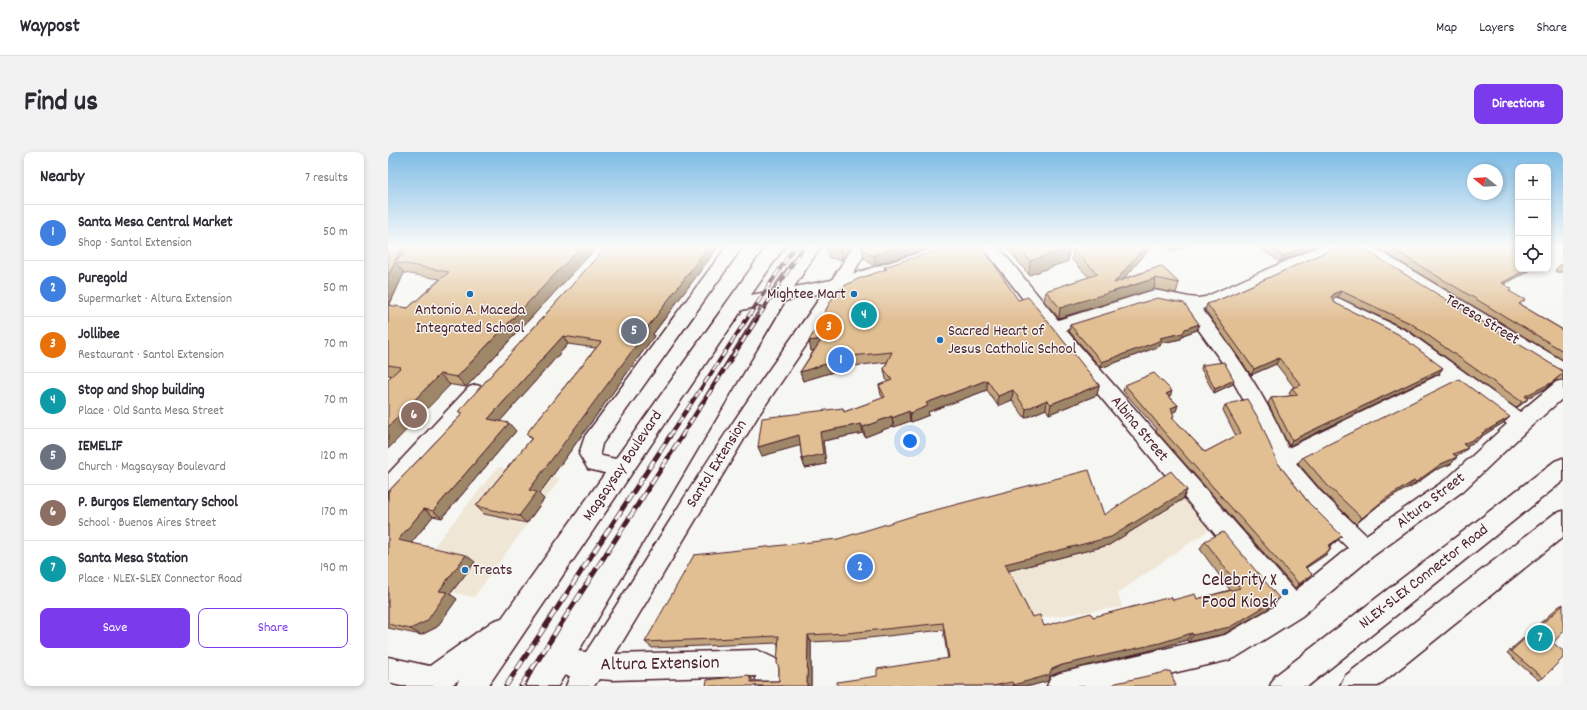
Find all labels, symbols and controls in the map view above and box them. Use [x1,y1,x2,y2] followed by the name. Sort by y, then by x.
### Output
[20,14,80,41] text: Waypost
[1436,18,1457,38] text: Map
[1479,18,1514,38] text: Layers
[1536,18,1567,38] text: Share
[24,84,98,124] text: Find us
[1474,84,1563,124] button: Directions
[1467,164,1503,200] north arrow
[1515,164,1551,272] map controls
[1515,164,1551,200] button: +
[40,166,84,190] text: Nearby
[305,169,348,188] text: 7 results
[1515,200,1551,236] button: −
[78,212,233,234] text: Santa Mesa Central Market
[52,223,54,242] text: 1
[323,223,348,242] text: 50 m
[78,234,192,253] text: Shop · Santol Extension
[1515,236,1551,272] button: locate
[78,268,127,290] text: Puregold
[50,279,56,298] text: 2
[323,279,348,298] text: 50 m
[767,283,846,306] place label: Mightee Mart
[465,289,475,299] marker: Antonio A. Maceda Integrated School
[849,289,859,299] marker: Mightee Mart
[1440,289,1524,351] street label: Teresa Street
[78,290,232,309] text: Supermarket · Altura Extension
[415,299,526,340] place label: Antonio A. Maceda Integrated School
[851,300,877,330] pin: 4
[816,312,842,342] pin: 3
[621,316,647,346] pin: 5
[948,320,1077,361] place label: Sacred Heart of Jesus Catholic School
[78,324,120,346] text: Jollibee
[50,335,56,354] text: 3
[324,335,348,354] text: 70 m
[935,335,945,345] marker: Sacred Heart of Jesus Catholic School
[828,345,854,375] pin: 1
[78,346,224,365] text: Restaurant · Santol Extension
[78,380,205,402] text: Stop and Shop building
[50,391,56,410] text: 4
[324,391,348,410] text: 70 m
[1105,391,1174,467] street label: Albina Street
[401,400,427,430] pin: 6
[78,402,224,421] text: Place · Old Santa Mesa Street
[577,406,669,526] street label: Magsaysay Boulevard
[681,415,753,513] street label: Santol Extension
[900,431,920,451] your location
[78,436,123,458] text: IEMELIF
[50,447,56,466] text: 5
[320,447,348,466] text: 120 m
[78,458,226,477] text: Church · Magsaysay Boulevard
[1392,467,1470,535] street label: Altura Street
[78,492,238,514] text: P. Burgos Elementary School
[50,503,56,522] text: 6
[321,503,348,522] text: 170 m
[78,514,216,533] text: School · Buenos Aires Street
[1354,519,1494,635] street label: NLEX-SLEX Connector Road
[78,548,188,570] text: Santa Mesa Station
[847,552,873,582] pin: 2
[51,559,55,578] text: 7
[320,559,348,578] text: 190 m
[473,559,513,582] place label: Treats
[460,565,470,575] marker: Treats
[1202,568,1277,617] place label: Celebrity X Food Kiosk
[78,570,242,589] text: Place · NLEX-SLEX Connector Road
[1280,587,1290,597] marker: Celebrity X Food Kiosk
[40,608,190,648] button: Save
[198,608,348,648] button: Share
[1527,623,1553,653] pin: 7
[600,650,720,680] street label: Altura Extension

